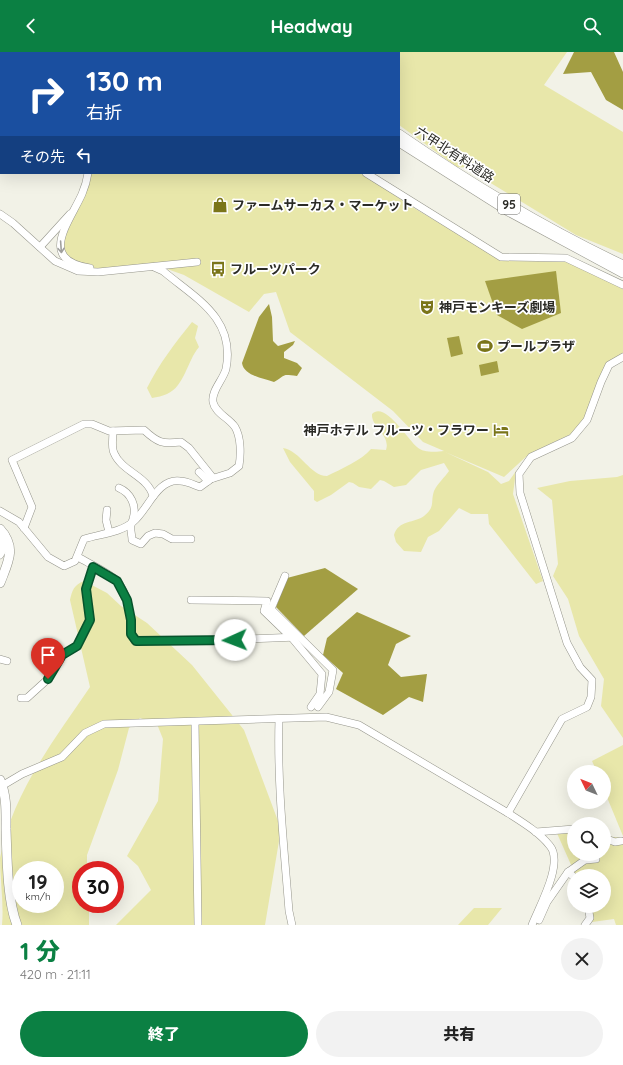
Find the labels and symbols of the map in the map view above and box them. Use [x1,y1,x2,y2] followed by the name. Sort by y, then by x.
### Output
[412,123,498,185] street label: 六甲北有料道路
[498,194,520,214] road number: 95
[211,196,229,214] shop icon: ファームサーカス・マーケット
[232,197,414,213] place label: ファームサーカス・マーケット
[57,240,64,253] one-way arrow
[209,260,227,278] bus stop icon: フルーツパーク
[230,261,321,277] place label: フルーツパーク
[418,298,436,316] theatre icon: 神戸モンキーズ劇場
[439,299,555,315] place label: 神戸モンキーズ劇場
[476,337,494,355] sports icon: プールプラザ
[497,338,575,354] place label: プールプラザ
[492,421,510,439] hotel icon: 神戸ホテル フルーツ・フラワー
[304,422,489,438] place label: 神戸ホテル フルーツ・フラワー
[214,619,256,661] position arrow
[31,638,65,679] pin
[567,765,611,809] north arrow
[72,861,124,913] speed limit sign: 30

